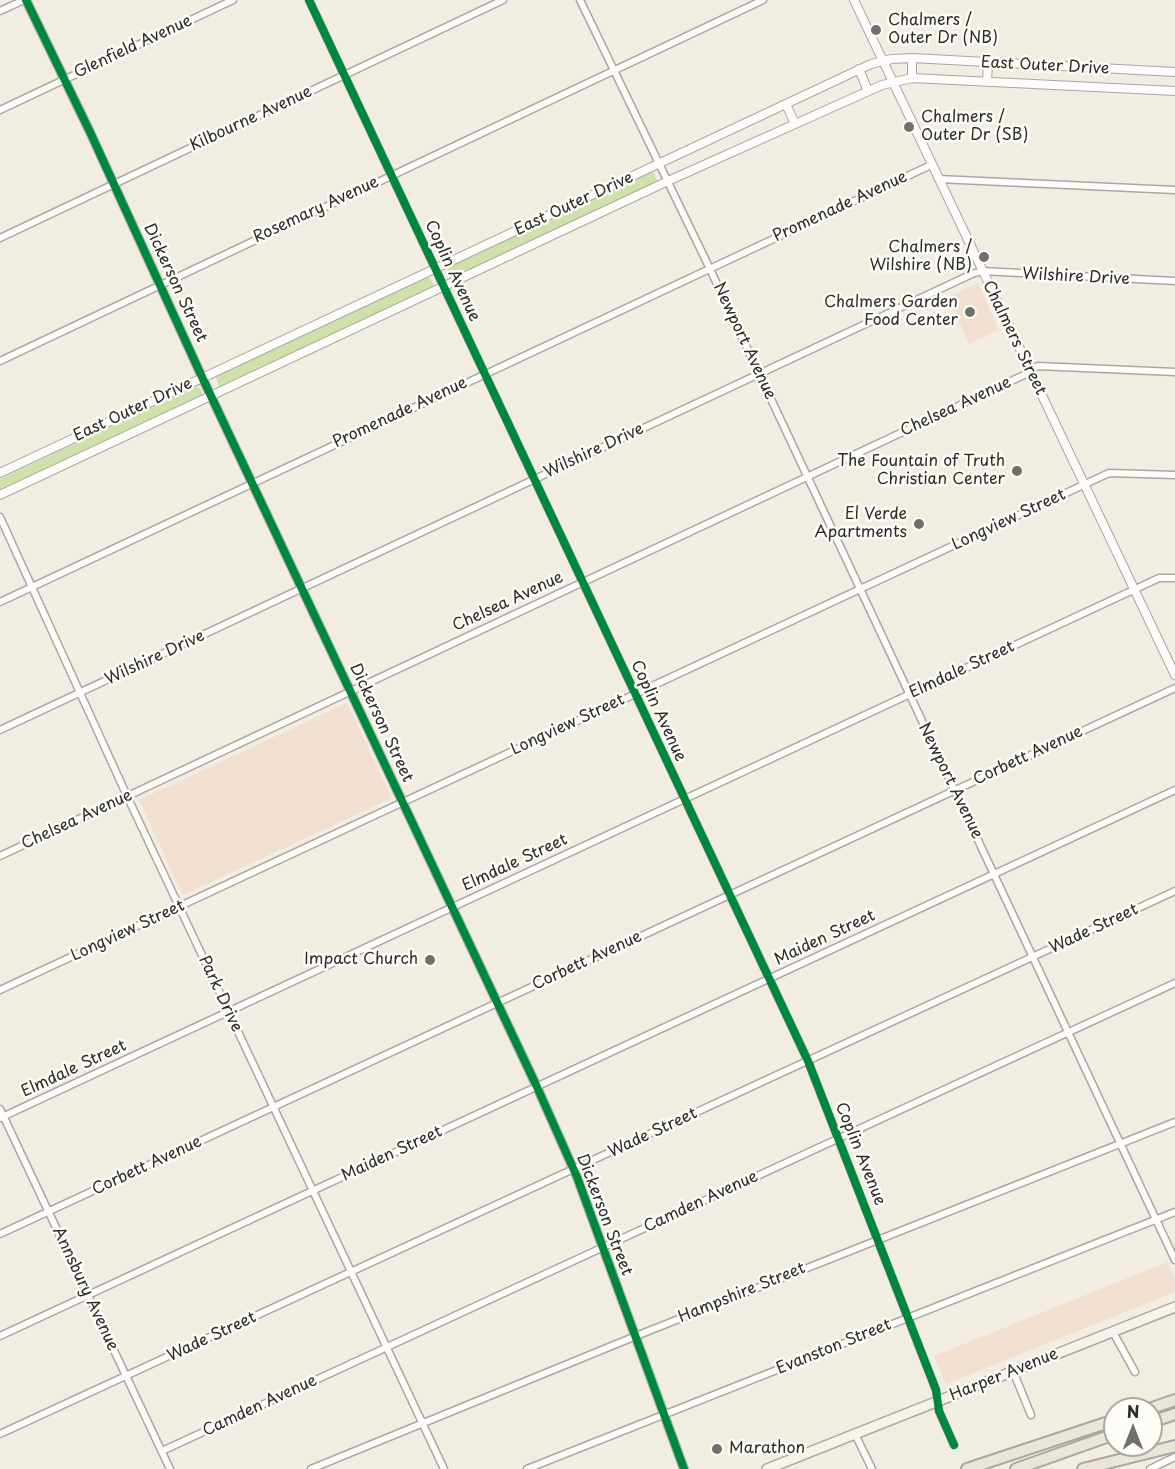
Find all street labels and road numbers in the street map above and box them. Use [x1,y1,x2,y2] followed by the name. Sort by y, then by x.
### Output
[71,11,195,83] street label: Glenfield Avenue
[980,53,1110,79] street label: East Outer Drive
[187,82,315,156] street label: Kilbourne Avenue
[770,167,910,247] street label: Promenade Avenue
[512,168,636,240] street label: East Outer Drive
[250,173,382,247] street label: Rosemary Avenue
[420,217,484,325] street label: Coplin Avenue
[139,221,211,345] street label: Dickerson Street
[1022,265,1130,289] street label: Wilshire Drive
[978,278,1050,398] street label: Chalmers Street
[709,279,779,403] street label: Newport Avenue
[330,373,470,453] street label: Promenade Avenue
[898,373,1014,441] street label: Chelsea Avenue
[71,374,195,446] street label: East Outer Drive
[541,420,647,482] street label: Wilshire Drive
[949,485,1069,555] street label: Longview Street
[450,568,566,636] street label: Chelsea Avenue
[102,627,208,689] street label: Wilshire Drive
[906,637,1018,703] street label: Elmdale Street
[626,657,690,765] street label: Coplin Avenue
[345,661,417,785] street label: Dickerson Street
[508,690,628,760] street label: Longview Street
[914,720,986,842] street label: Newport Avenue
[970,722,1086,790] street label: Corbett Avenue
[19,786,135,854] street label: Chelsea Avenue
[459,830,571,896] street label: Elmdale Street
[68,896,188,966] street label: Longview Street
[1047,900,1141,958] street label: Wade Street
[772,906,878,970] street label: Maiden Street
[529,927,645,995] street label: Corbett Avenue
[194,953,246,1035] street label: Park Drive
[18,1036,130,1102] street label: Elmdale Street
[831,1100,889,1208] street label: Coplin Avenue
[606,1104,700,1162] street label: Wade Street
[339,1122,445,1186] street label: Maiden Street
[89,1132,205,1200] street label: Corbett Avenue
[572,1151,636,1279] street label: Dickerson Street
[641,1167,761,1237] street label: Camden Avenue
[48,1224,122,1354] street label: Annsbury Avenue
[676,1259,808,1327] street label: Hampshire Street
[165,1308,259,1366] street label: Wade Street
[774,1315,894,1379] street label: Evanston Street
[947,1345,1061,1405] street label: Harper Avenue
[200,1371,320,1441] street label: Camden Avenue

